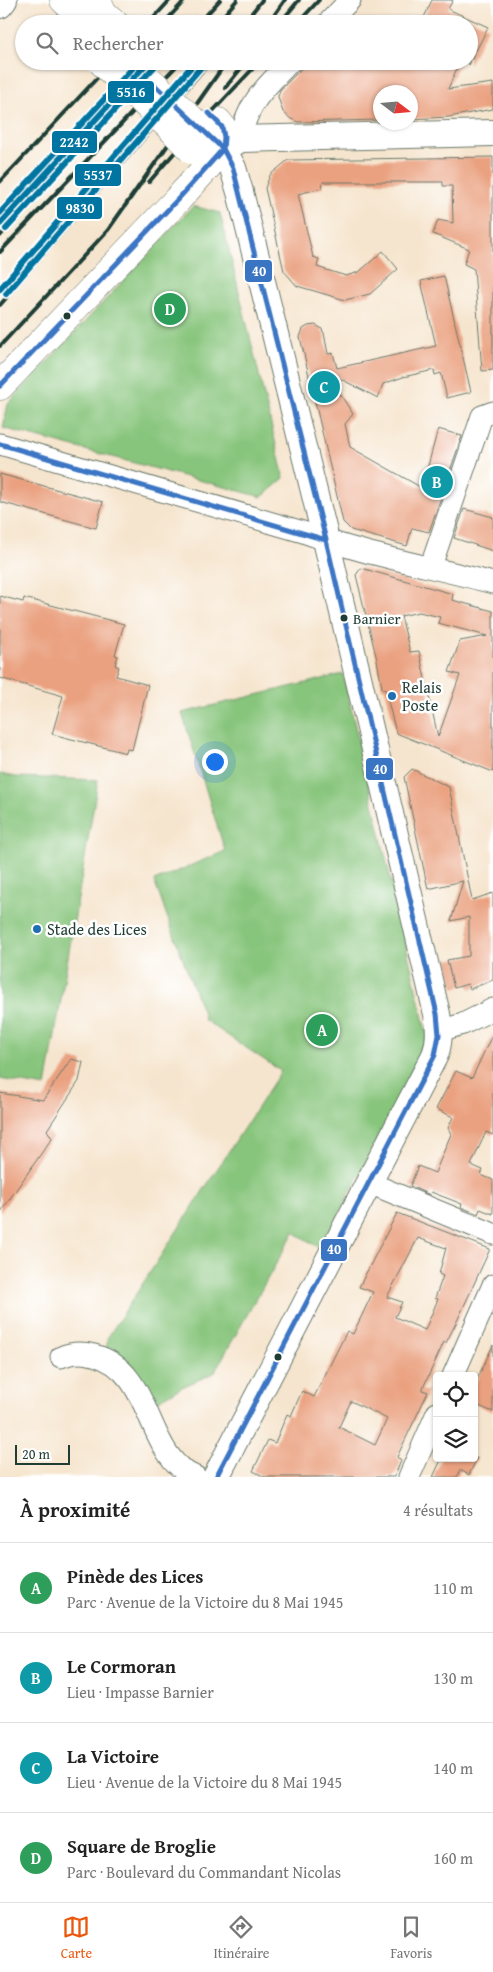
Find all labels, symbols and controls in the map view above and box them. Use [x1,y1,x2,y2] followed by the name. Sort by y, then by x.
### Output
[15,15,478,70] search box
[33,29,61,57] icon: search
[73,29,164,57] text: Rechercher
[107,80,155,104] line badge: 5516
[116,82,146,102] text: 5516
[373,85,418,130] north arrow
[51,130,98,154] line badge: 2242
[59,132,89,152] text: 2242
[74,163,122,187] line badge: 5537
[83,165,113,185] text: 5537
[56,196,103,220] line badge: 9830
[65,198,95,218] text: 9830
[244,259,273,283] line badge: 40
[252,261,266,281] text: 40
[154,290,186,328] pin: D
[62,311,72,321] unlabelled marker
[308,368,340,406] pin: C
[421,463,453,501] pin: B
[353,608,401,629] place label: Barnier
[339,613,349,623] marker: Barnier
[402,675,442,717] place label: Relais Poste
[386,690,398,702] marker: Relais Poste
[202,749,228,775] your location
[365,757,394,781] line badge: 40
[373,759,387,779] text: 40
[47,917,147,941] place label: Stade des Lices
[31,923,43,935] marker: Stade des Lices
[306,1011,338,1049] pin: A
[320,1238,348,1262] line badge: 40
[327,1239,341,1259] text: 40
[273,1352,283,1362] unlabelled marker
[433,1372,478,1462] map controls
[433,1372,478,1417] button: locate
[433,1417,478,1462] button: layers
[15,1442,70,1465] scale bar
[22,1444,50,1464] text: 20 m
[20,1494,130,1525] text: À proximité
[403,1498,473,1522] text: 4 résultats
[67,1562,204,1590] text: Pinède des Lices
[31,1576,41,1600] text: A
[433,1576,473,1600] text: 110 m
[67,1590,343,1614] text: Parc · Avenue de la Victoire du 8 Mai 1945
[67,1652,176,1680] text: Le Cormoran
[31,1666,41,1690] text: B
[433,1666,473,1690] text: 130 m
[67,1680,214,1704] text: Lieu · Impasse Barnier
[67,1742,159,1770] text: La Victoire
[31,1756,41,1780] text: C
[433,1756,473,1780] text: 140 m
[67,1770,342,1794] text: Lieu · Avenue de la Victoire du 8 Mai 1945
[67,1832,216,1860] text: Square de Broglie
[31,1846,41,1870] text: D
[433,1846,473,1870] text: 160 m
[67,1860,341,1884] text: Parc · Boulevard du Commandant Nicolas
[61,1913,92,1963] tab: Carte
[213,1913,269,1963] tab: Itinéraire
[391,1913,432,1963] tab: Favoris

